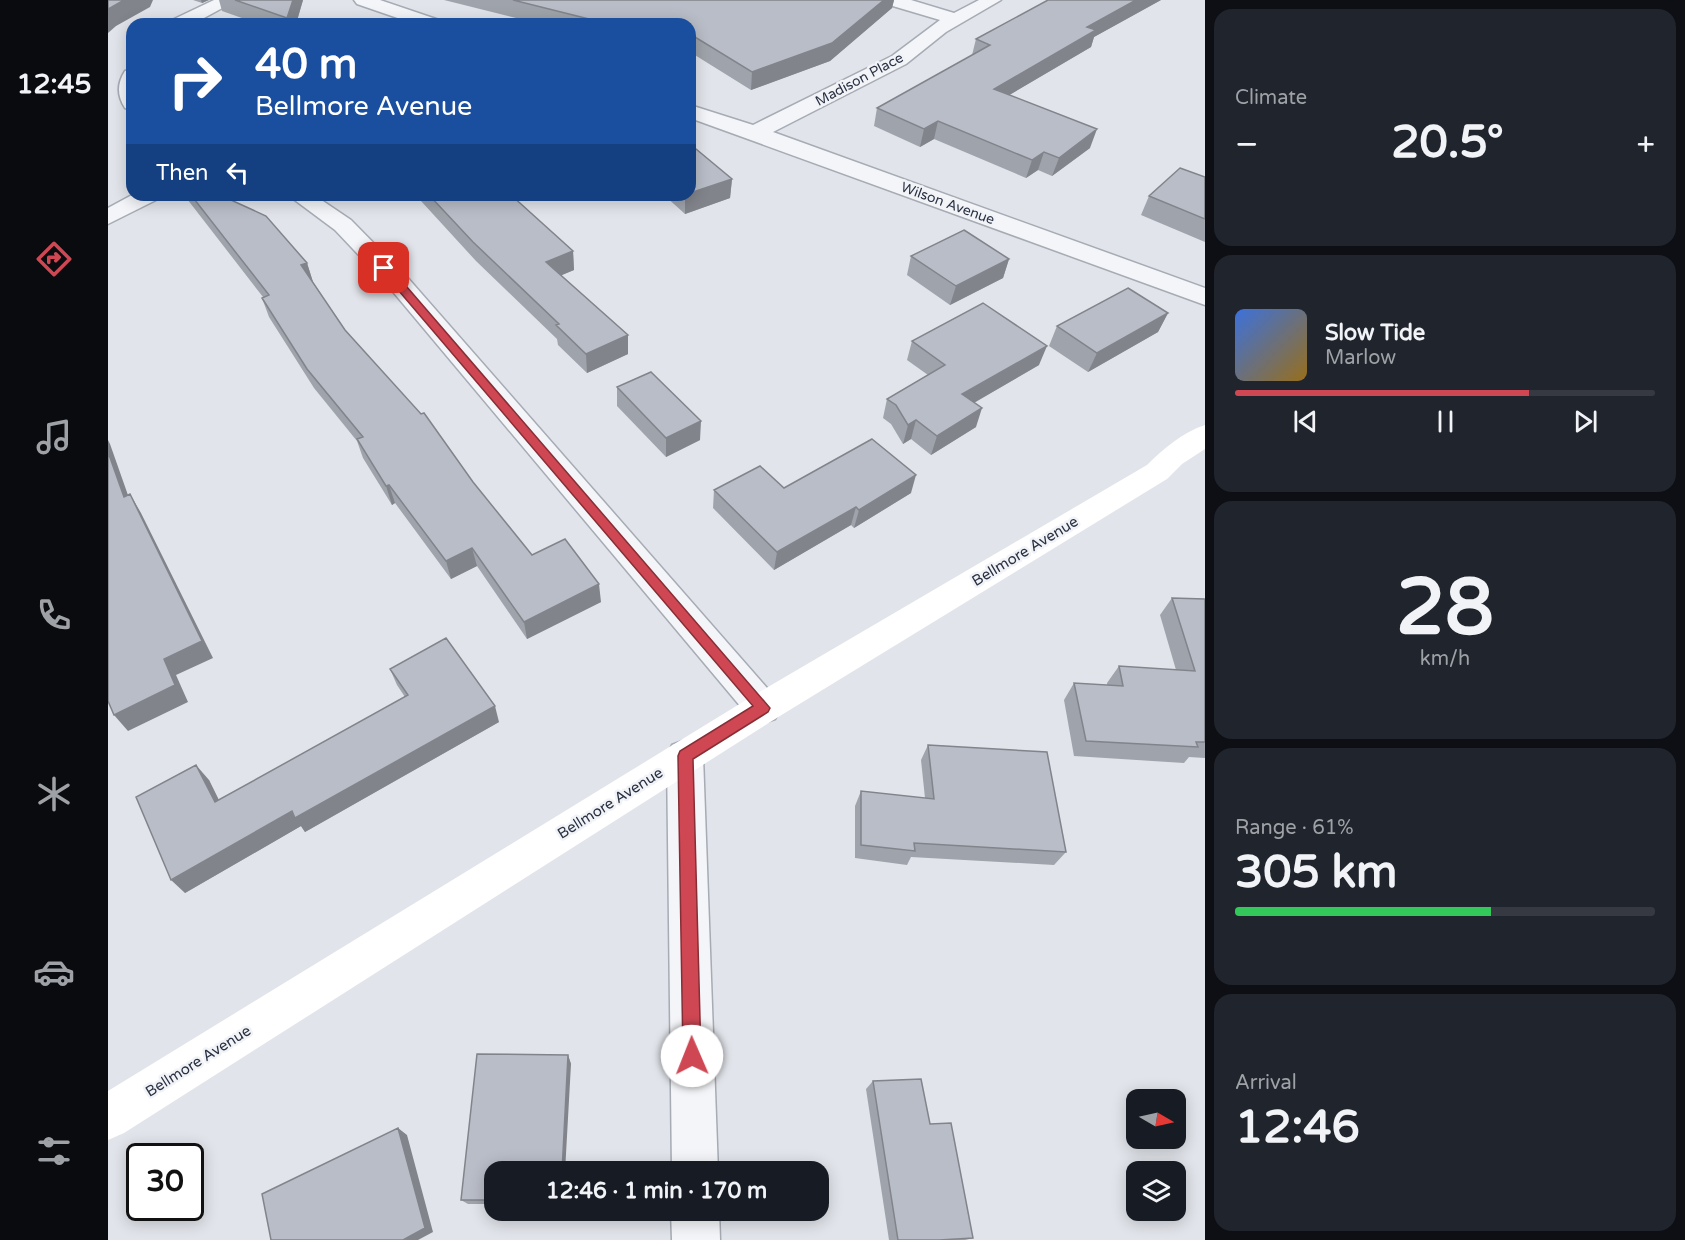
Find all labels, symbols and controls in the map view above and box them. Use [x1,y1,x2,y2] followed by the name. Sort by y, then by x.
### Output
[255,39,357,90] text: 40 m
[156,42,234,120] icon: right
[812,49,906,110] street label: Madison Place
[17,68,91,101] text: 12:45
[1235,86,1307,110] text: Climate
[255,90,472,123] text: Bellmore Avenue
[1391,116,1504,170] text: 20.5°
[1235,125,1259,164] text: −
[1636,125,1655,164] text: +
[221,156,254,189] icon: left
[156,160,209,186] text: Then
[899,179,997,228] street label: Wilson Avenue
[33,238,75,280] icon: directions
[358,242,409,293] pin
[367,251,400,284] icon: arrive
[1325,320,1425,346] text: Slow Tide
[1325,346,1396,370] text: Marlow
[1289,405,1322,438] icon: previous
[1429,405,1462,438] icon: pause
[1569,405,1602,438] icon: next
[33,416,75,458] icon: music
[969,512,1081,590] street label: Bellmore Avenue
[1396,561,1494,655] text: 28
[33,594,75,636] icon: phone
[1420,647,1470,671] text: km/h
[554,763,666,843] street label: Bellmore Avenue
[33,773,75,815] icon: climate
[1235,816,1354,840] text: Range · 61%
[1235,846,1397,900] text: 305 km
[33,951,75,993] icon: car
[142,1021,254,1101] street label: Bellmore Avenue
[660,1024,724,1088] position arrow
[1235,1071,1297,1095] text: Arrival
[1126,1089,1186,1149] north arrow
[1126,1089,1186,1221] map controls
[1235,1101,1360,1155] text: 12:46
[33,1130,75,1172] icon: filters
[126,1143,204,1221] speed limit sign: 30
[1126,1161,1186,1221] button: layers
[546,1178,767,1204] text: 12:46 · 1 min · 170 m

